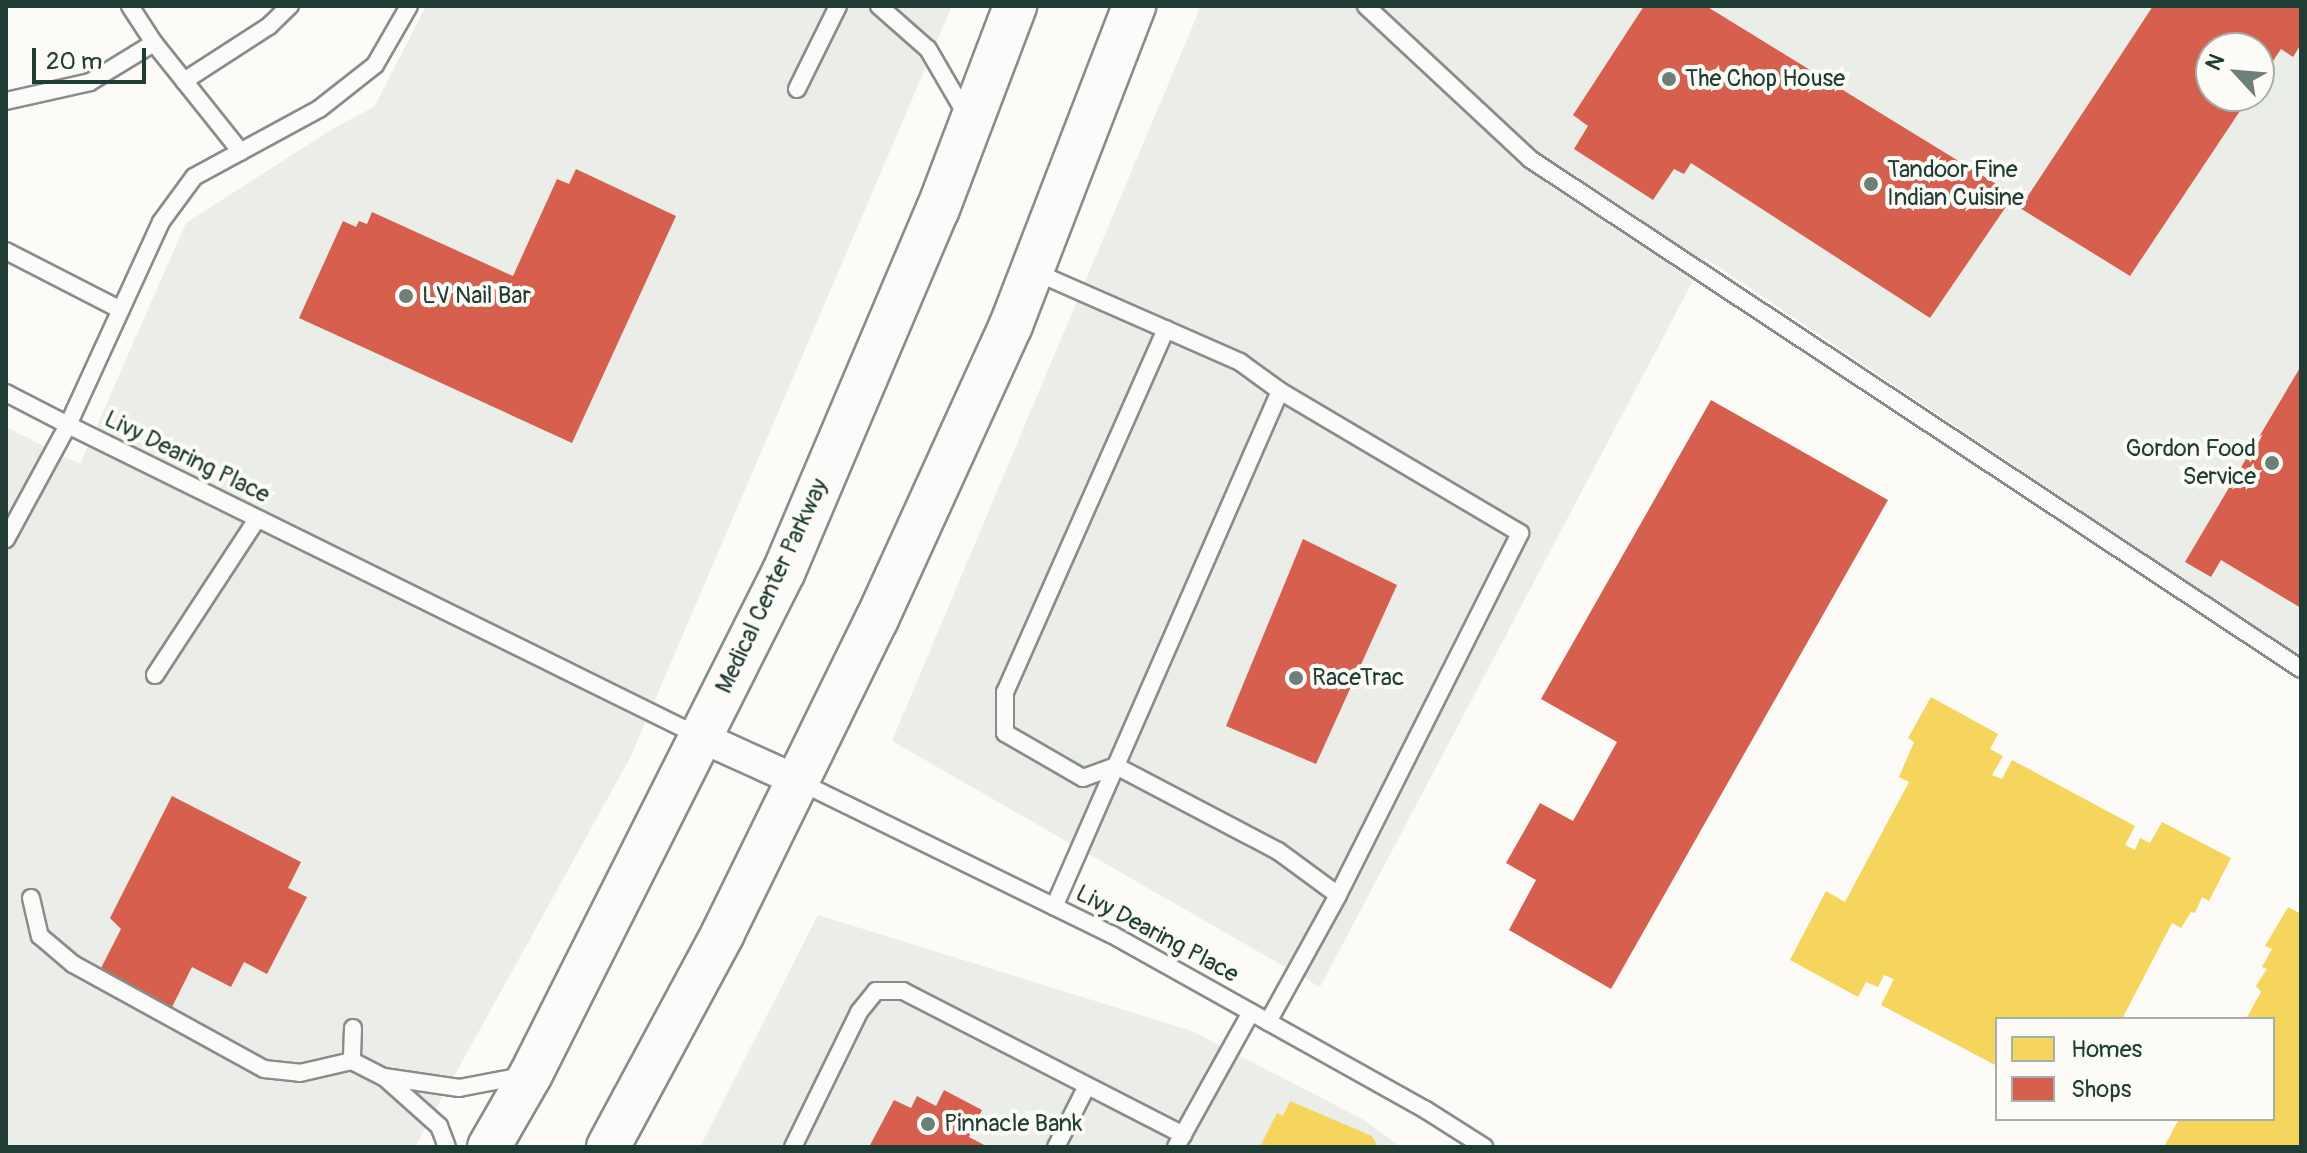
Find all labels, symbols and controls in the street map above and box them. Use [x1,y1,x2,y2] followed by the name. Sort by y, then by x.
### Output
[36,32,150,82] scale bar
[2195,32,2275,112] north arrow
[46,47,102,76] text: 20 m
[2199,50,2231,75] text: N
[1685,65,1845,93] place label: The Chop House
[1660,70,1678,88] marker: The Chop House
[1887,156,2024,212] place label: Tandoor Fine Indian Cuisine
[1862,175,1880,193] marker: Tandoor Fine Indian Cuisine
[422,282,531,310] place label: LV Nail Bar
[397,287,415,305] marker: LV Nail Bar
[100,405,274,509] street label: Livy Dearing Place
[2126,435,2256,491] place label: Gordon Food Service
[2263,454,2281,472] marker: Gordon Food Service
[710,474,834,698] street label: Medical Center Parkway
[1312,664,1404,692] place label: RaceTrac
[1287,669,1305,687] marker: RaceTrac
[1071,879,1243,989] street label: Livy Dearing Place
[1995,1017,2275,1121] legend
[2071,1035,2142,1064] text: Homes
[2071,1075,2131,1104] text: Shops
[944,1110,1082,1138] place label: Pinnacle Bank
[919,1115,937,1133] marker: Pinnacle Bank

